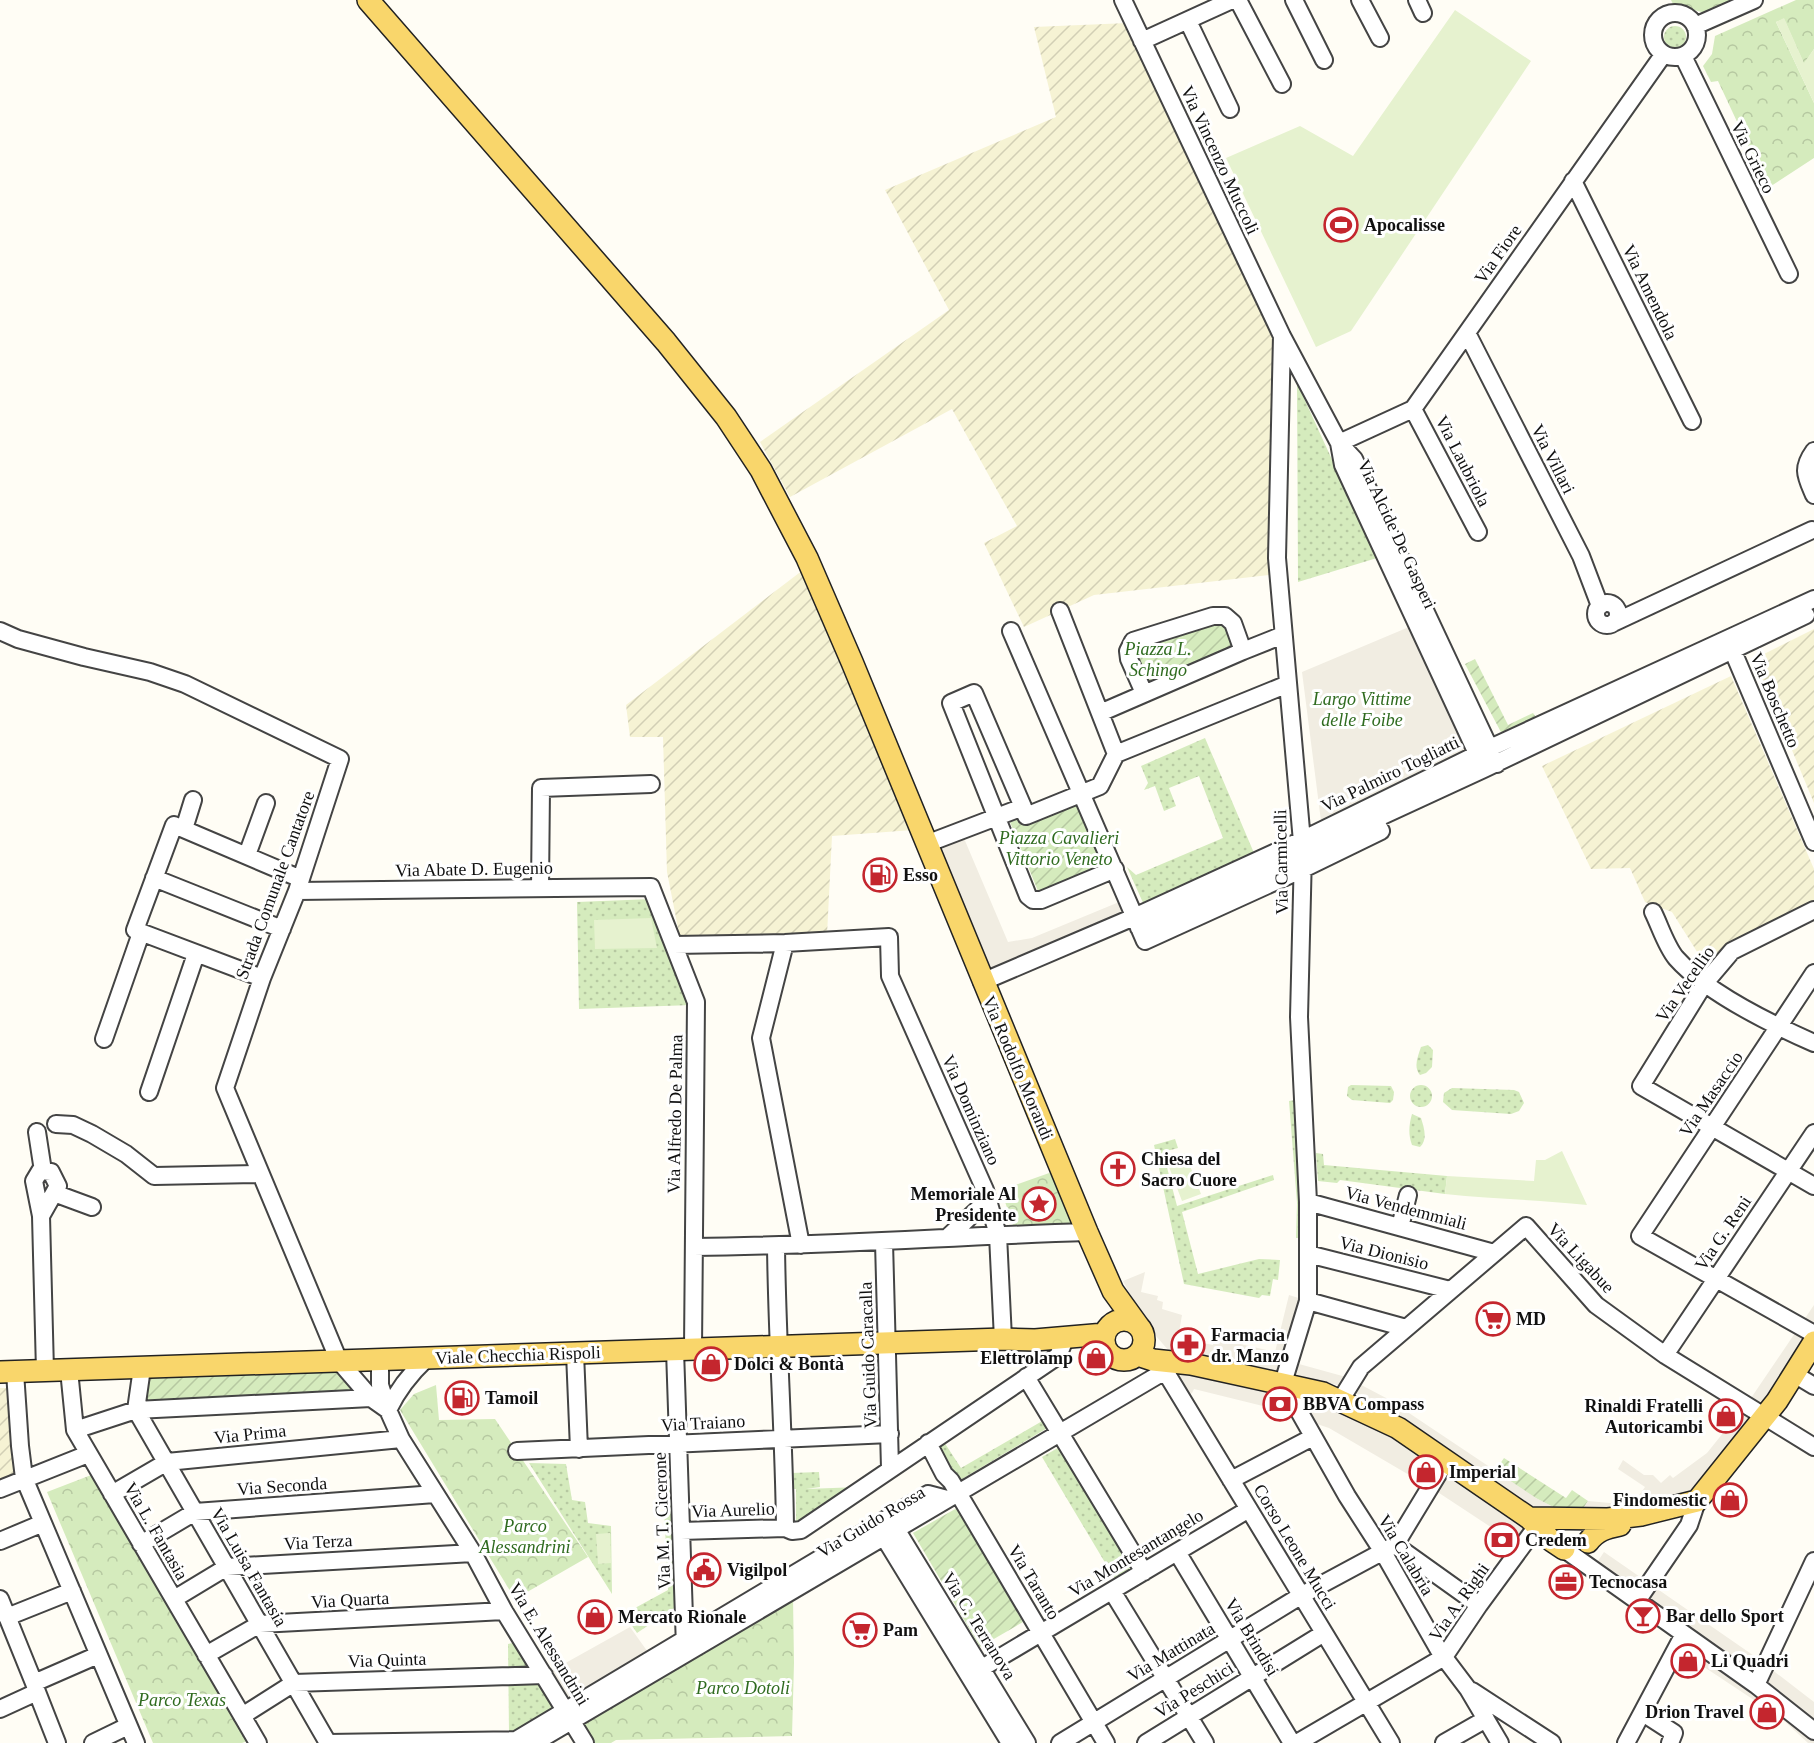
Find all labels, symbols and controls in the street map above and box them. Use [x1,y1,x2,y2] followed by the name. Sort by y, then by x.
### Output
[1177,83,1263,237] street label: Via Vincenzo Muccoli
[1727,117,1779,197] street label: Via Grieco
[1323,207,1359,243] sports icon: Apocalisse
[1364,215,1445,235] place label: Apocalisse
[1470,221,1526,287] street label: Via Fiore
[1618,241,1682,343] street label: Via Amendola
[1432,412,1494,510] street label: Via Laubriola
[1527,421,1579,497] street label: Via Villari
[1354,456,1440,612] street label: Via Alcide De Gasperi
[1123,639,1192,680] park label: Piazza L. Schingo
[1746,649,1804,751] street label: Via Boschetto
[1312,689,1411,730] park label: Largo Vittime delle Foibe
[1318,732,1462,816] street label: Via Palmiro Togliatti
[232,788,318,982] street label: Strada Comunale Cantatore
[1270,809,1292,915] street label: Via Carmicelli
[998,828,1119,869] park label: Piazza Cavalieri Vittorio Veneto
[862,857,898,893] fuel station icon: Esso
[395,858,553,880] street label: Via Abate D. Eugenio
[903,865,938,885] place label: Esso
[1652,942,1718,1026] street label: Via Vecellio
[979,993,1057,1143] street label: Via Rodolfo Morandi
[664,1034,686,1194] street label: Via Alfredo De Palma
[1675,1048,1747,1140] street label: Via Masaccio
[938,1052,1004,1168] street label: Via Dominziano
[1141,1149,1237,1190] place label: Chiesa del Sacro Cuore
[1100,1151,1136,1187] church icon: Chiesa del Sacro Cuore
[1343,1182,1469,1234] street label: Via Vendemmiali
[911,1184,1016,1225] place label: Memoriale Al Presidente
[1021,1186,1057,1222] place icon: Memoriale Al Presidente
[1691,1192,1755,1274] street label: Via G. Reni
[1544,1219,1618,1297] street label: Via Ligabue
[1337,1232,1431,1274] street label: Via Dionisio
[855,1281,881,1429] street label: Via Guido Caracalla
[1475,1301,1511,1337] supermarket icon: MD
[1516,1309,1546,1329] place label: MD
[1211,1325,1289,1366] place label: Farmacia dr. Manzo
[1170,1327,1206,1363] pharmacy icon: Farmacia dr. Manzo
[1078,1340,1114,1376] shop icon: Elettrolamp
[435,1342,601,1368] street label: Viale Checchia Rispoli
[693,1346,729,1382] shop icon: Dolci & Bontà
[980,1348,1073,1368] place label: Elettrolamp
[734,1354,844,1374] place label: Dolci & Bontà
[444,1380,480,1416] fuel station icon: Tamoil
[1262,1386,1298,1422] bank icon: BBVA Compass
[485,1388,538,1408] place label: Tamoil
[1303,1394,1424,1414] place label: BBVA Compass
[1585,1396,1703,1437] place label: Rinaldi Fratelli Autoricambi
[1708,1398,1744,1434] shop icon: Rinaldi Fratelli Autoricambi
[660,1411,746,1435] street label: Via Traiano
[213,1420,287,1448] street label: Via Prima
[650,1452,674,1590] street label: Via M. T. Cicerone
[1408,1454,1444,1490] shop icon: Imperial
[1449,1462,1516,1482] place label: Imperial
[236,1473,328,1499] street label: Via Seconda
[120,1479,192,1583] street label: Via L. Fantasia
[1250,1481,1340,1613] street label: Corso Leone Mucci
[814,1482,928,1562] street label: Via Guido Rossa
[1712,1482,1748,1518] shop icon: Findomestic
[1613,1490,1707,1510] place label: Findomestic
[691,1499,775,1521] street label: Via Aurelio
[207,1504,291,1630] street label: Via Luisa Fantasia
[1065,1505,1207,1601] street label: Via Montesantangelo
[1374,1511,1438,1599] street label: Via Calabria
[478,1516,571,1557] park label: Parco Alessandrini
[1484,1522,1520,1558] bank icon: Credem
[283,1530,353,1554] street label: Via Terza
[1525,1530,1587,1550] place label: Credem
[1004,1541,1064,1623] street label: Via Taranto
[686,1552,722,1588] public building icon: Vigilpol
[1425,1559,1493,1645] street label: Via A. Righi
[727,1560,787,1580] place label: Vigilpol
[1548,1564,1584,1600] office icon: Tecnocasa
[938,1569,1020,1683] street label: Via C. Terranova
[1589,1572,1667,1592] place label: Tecnocasa
[505,1579,593,1709] street label: Via E. Alessandrini
[310,1588,390,1612] street label: Via Quarta
[1221,1594,1283,1680] street label: Via Brindisi
[1625,1598,1661,1634] bar icon: Bar dello Sport
[577,1599,613,1635] shop icon: Mercato Rionale
[1666,1606,1784,1626] place label: Bar dello Sport
[618,1607,746,1627] place label: Mercato Rionale
[842,1612,878,1648] supermarket icon: Pam
[1124,1618,1218,1686] street label: Via Mattinata
[883,1620,918,1640] place label: Pam
[1670,1643,1706,1679] shop icon: Li Quadri
[347,1649,427,1671] street label: Via Quinta
[1711,1651,1789,1671] place label: Li Quadri
[1151,1658,1237,1722] street label: Via Peschici
[695,1678,790,1698] park label: Parco Dotoli
[137,1690,226,1710] park label: Parco Texas
[1749,1694,1785,1730] shop icon: Drion Travel
[1645,1702,1744,1722] place label: Drion Travel

